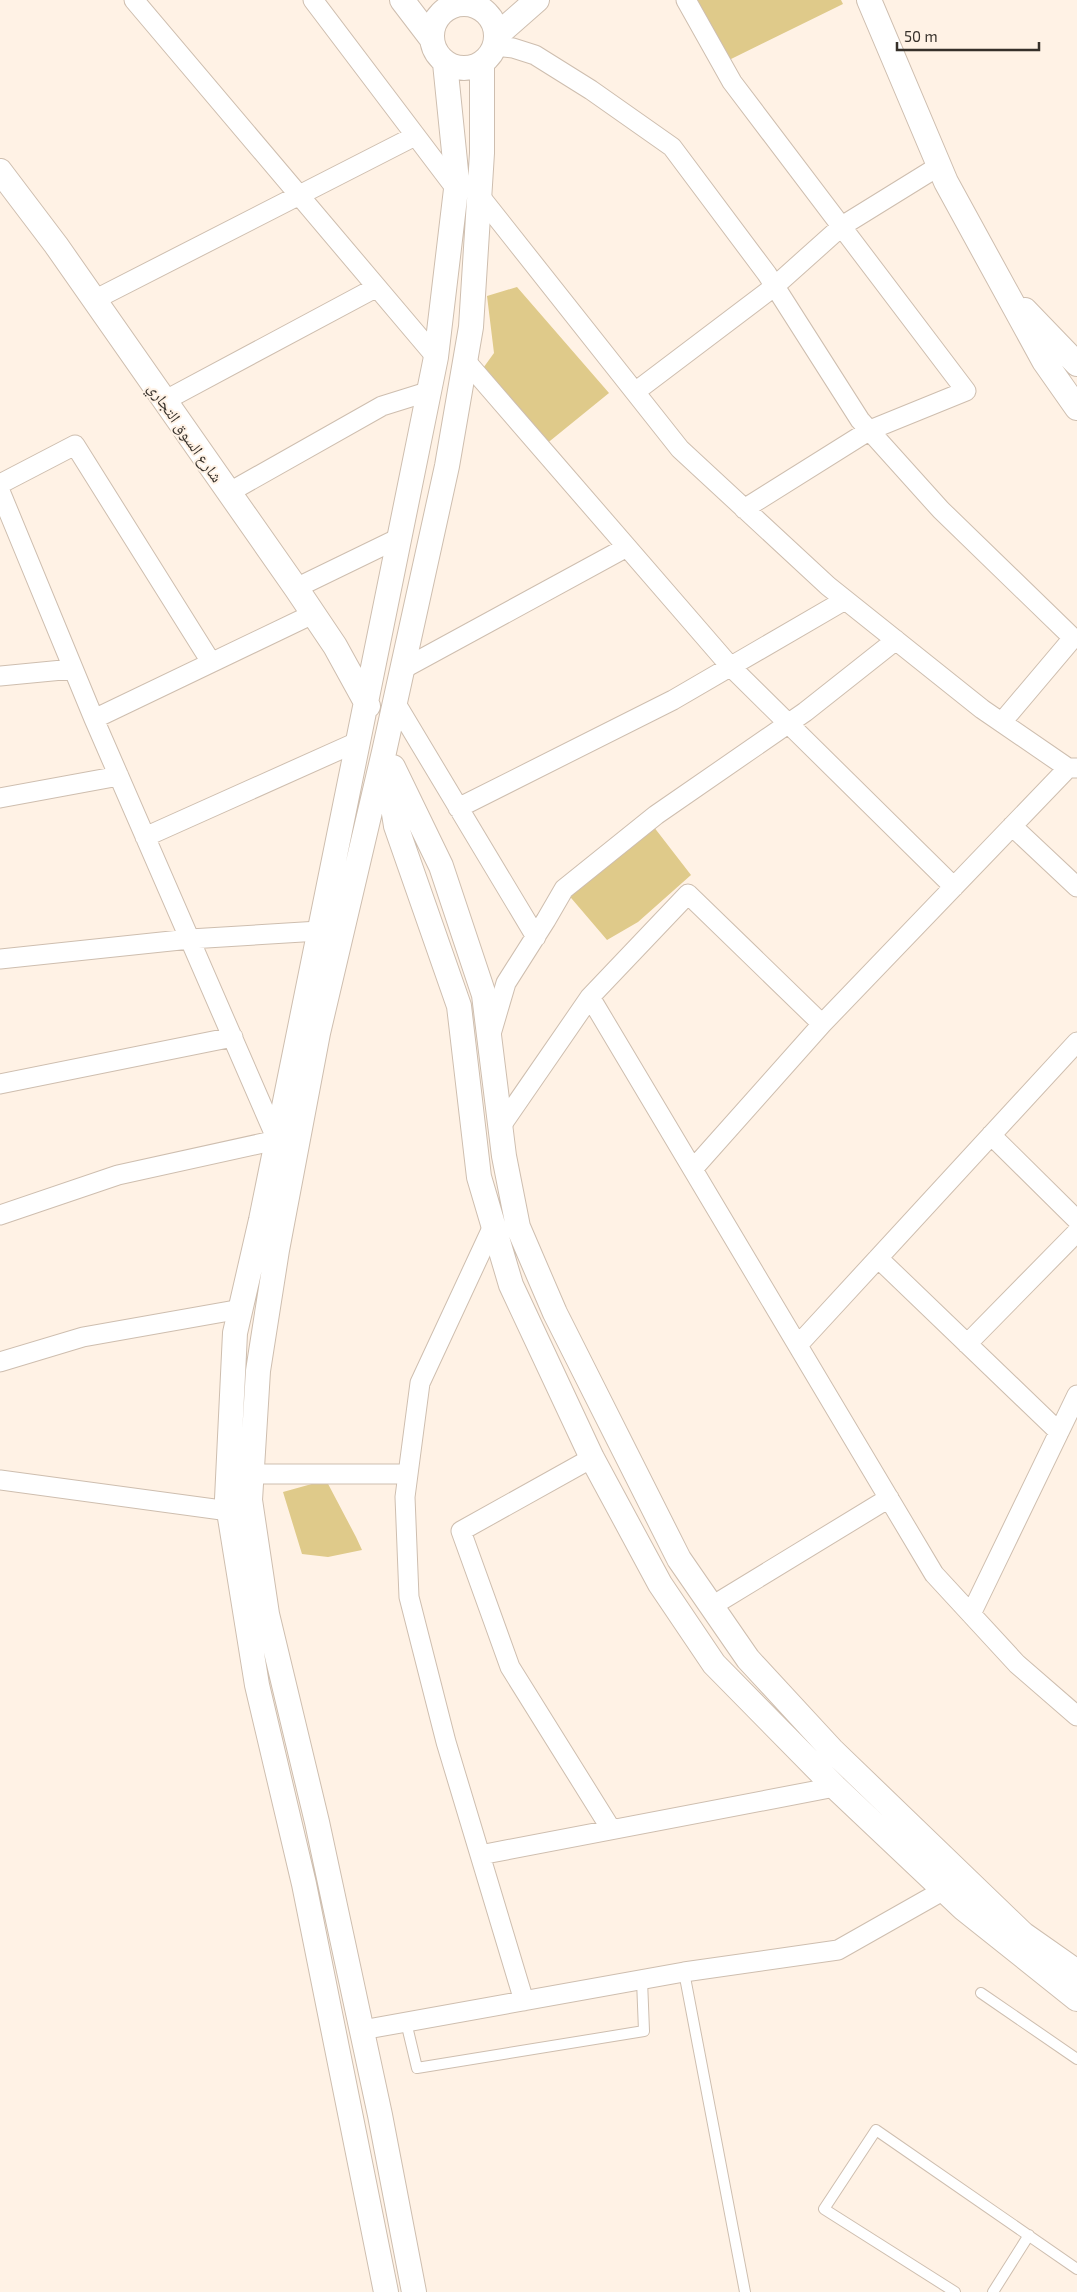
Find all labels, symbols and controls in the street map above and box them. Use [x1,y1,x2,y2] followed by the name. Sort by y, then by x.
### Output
[897,20,1040,52] scale bar
[904,27,938,45] text: 50 m
[141,379,227,488] street label: شارع السوق التجاري

